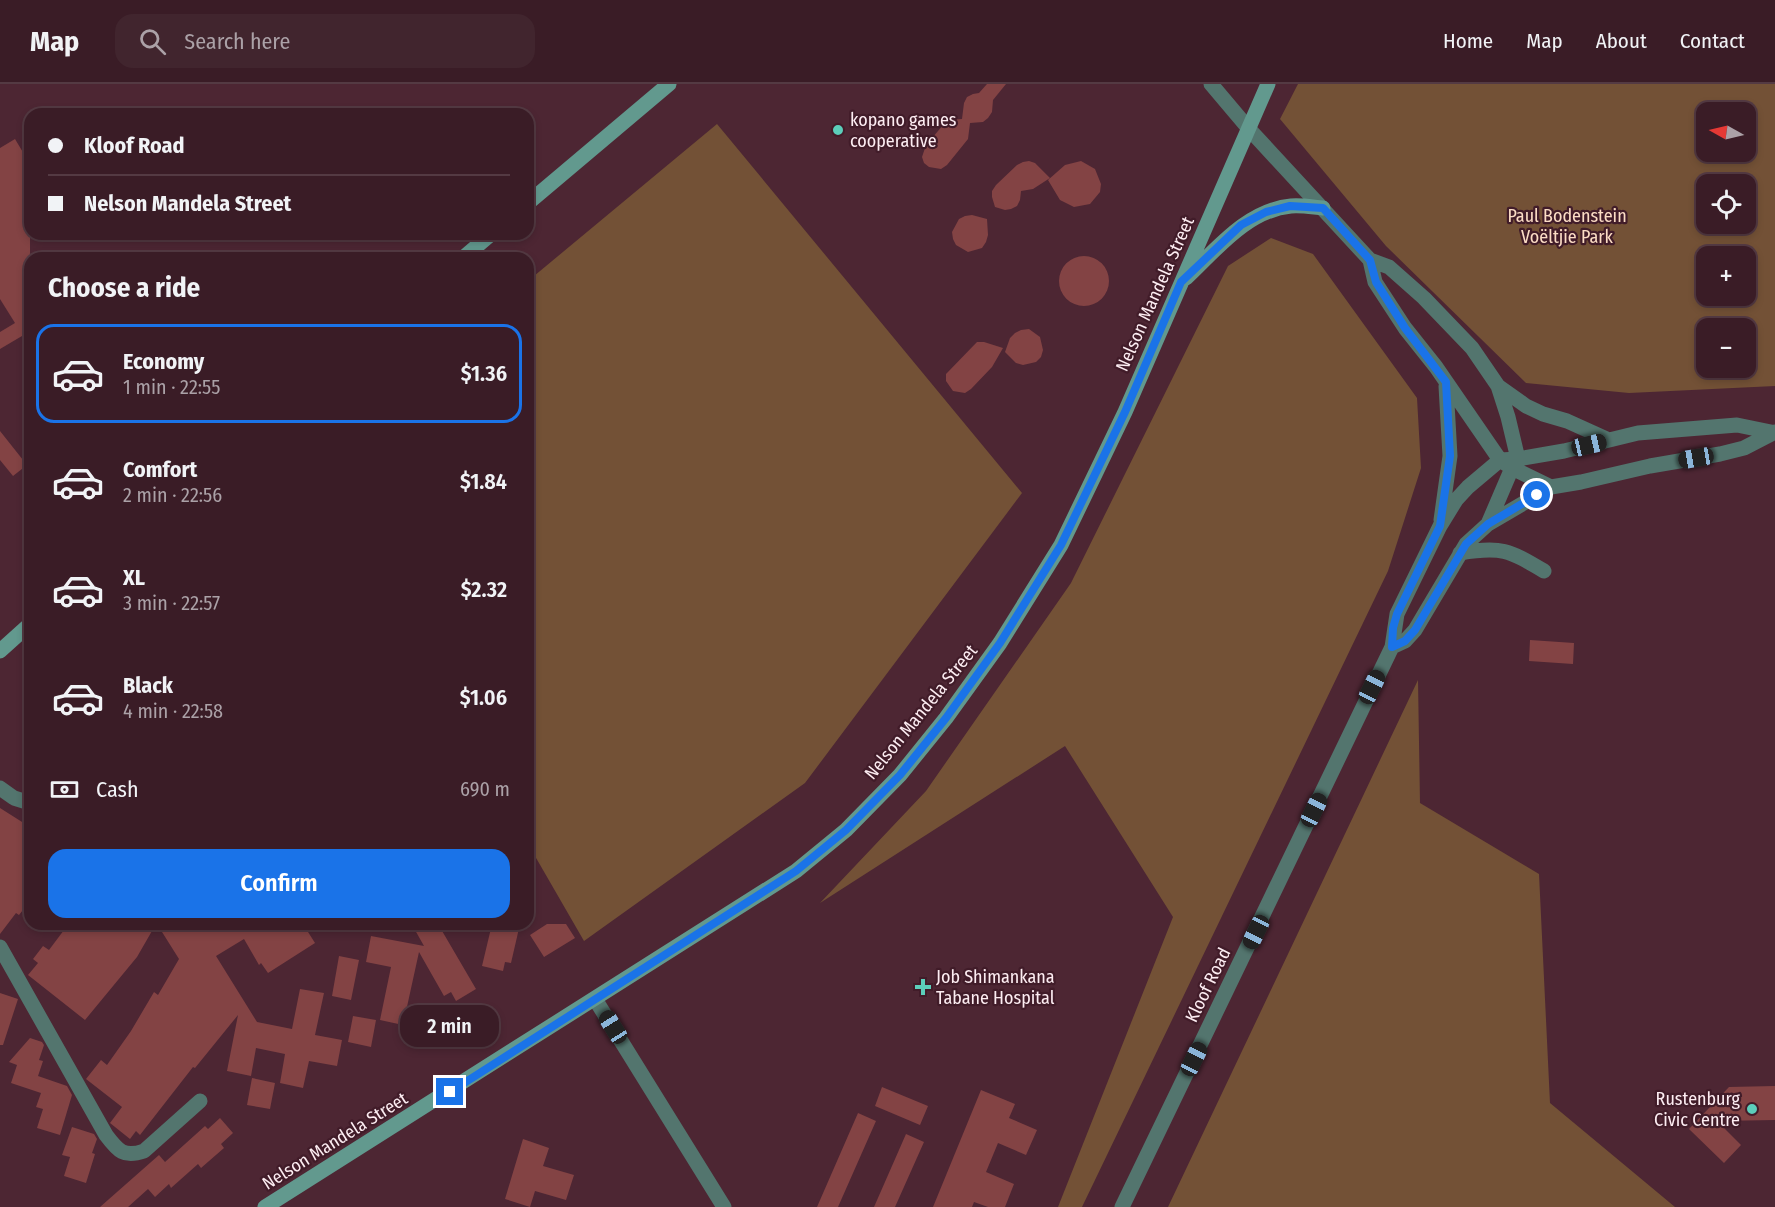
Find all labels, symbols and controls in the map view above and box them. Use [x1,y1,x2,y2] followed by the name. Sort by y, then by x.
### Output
[115,14,535,68] search box
[30,25,79,58] text: Map
[136,25,169,58] icon: search
[184,28,290,55] text: Search here
[1443,28,1493,54] text: Home
[1526,28,1563,54] text: Map
[1596,28,1647,54] text: About
[1680,28,1745,54] text: Contact
[1696,102,1756,162] north arrow
[1696,102,1756,378] map controls
[850,109,957,152] place label: kopano games cooperative
[831,123,845,137] marker: kopano games cooperative
[84,132,185,159] text: Kloof Road
[1696,174,1756,234] button: locate
[84,190,291,217] text: Nelson Mandela Street
[1507,205,1627,248] park label: Paul Bodenstein Voëltjie Park
[1111,213,1199,375] street label: Nelson Mandela Street
[1696,246,1756,306] button: +
[48,272,200,304] text: Choose a ride
[1696,318,1756,378] button: −
[51,347,105,401] icon: car
[123,348,204,375] text: Economy
[461,360,507,387] text: $1.36
[123,375,220,399] text: 1 min · 22:55
[1569,432,1609,458] car
[1677,446,1715,470] car
[51,455,105,509] icon: car
[123,456,197,483] text: Comfort
[460,468,507,495] text: $1.84
[1523,481,1550,508] route start
[123,483,222,507] text: 2 min · 22:56
[51,563,105,617] icon: car
[123,564,145,591] text: XL
[461,576,507,603] text: $2.32
[123,591,220,615] text: 3 min · 22:57
[860,640,982,784] street label: Nelson Mandela Street
[1356,667,1388,707] car
[51,671,105,725] icon: car
[123,672,173,699] text: Black
[460,684,507,711] text: $1.06
[123,699,223,723] text: 4 min · 22:58
[48,773,81,806] icon: cash
[96,776,139,803] text: Cash
[460,777,510,801] text: 690 m
[1298,790,1330,830] car
[48,849,510,918] button: Confirm
[1240,912,1272,952] car
[1181,944,1235,1026] street label: Kloof Road
[936,966,1055,1009] place label: Job Shimankana Tabane Hospital
[914,978,932,996] marker: Job Shimankana Tabane Hospital
[400,1005,500,1047] callout: 2 min
[596,1007,630,1047] car
[427,1014,472,1038] text: 2 min
[1178,1039,1210,1079] car
[436,1078,463,1105] route end
[258,1087,412,1195] street label: Nelson Mandela Street
[1654,1088,1741,1131] place label: Rustenburg Civic Centre
[1745,1102,1759,1116] marker: Rustenburg Civic Centre

